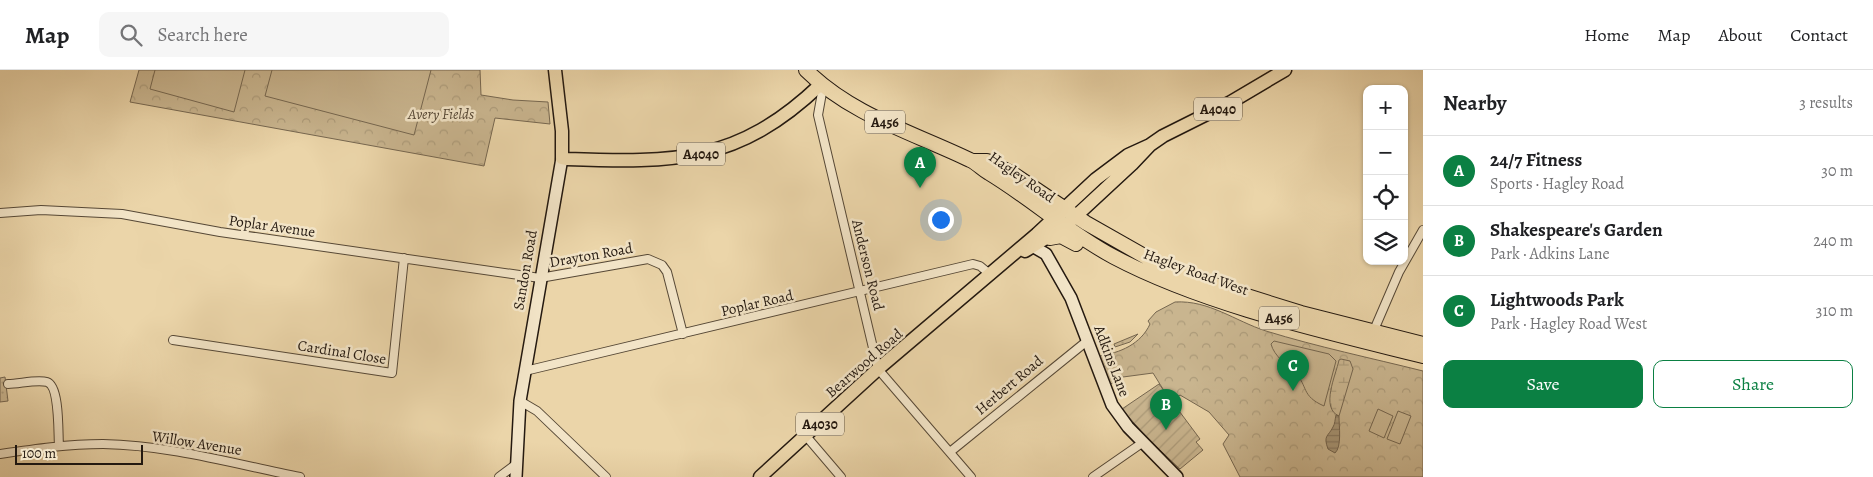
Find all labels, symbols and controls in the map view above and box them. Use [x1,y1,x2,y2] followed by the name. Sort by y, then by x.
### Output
[99,12,449,57] search box
[25,19,69,51] text: Map
[117,21,145,49] icon: search
[157,22,248,48] text: Search here
[1584,23,1629,47] text: Home
[1657,23,1690,47] text: Map
[1718,23,1762,47] text: About
[1790,23,1848,47] text: Contact
[1363,85,1408,265] map controls
[1363,85,1408,130] button: +
[1443,89,1506,117] text: Nearby
[1799,92,1853,114] text: 3 results
[1194,98,1242,120] road number: A4040
[407,104,474,124] park label: Avery Fields
[865,111,905,134] road number: A456
[1363,130,1408,175] button: −
[677,142,725,166] road number: A4040
[904,147,936,188] pin: A
[985,147,1060,208] street label: Hagley Road
[1490,147,1582,173] text: 24/7 Fitness
[1454,160,1464,182] text: A
[1821,160,1853,182] text: 30 m
[1490,173,1624,195] text: Sports · Hagley Road
[1363,175,1408,220] button: locate
[928,207,954,233] your location
[228,210,317,242] street label: Poplar Avenue
[847,216,889,314] street label: Anderson Road
[1490,217,1663,243] text: Shakespeare's Garden
[1363,220,1408,265] button: layers
[508,228,542,312] street label: Sandon Road
[1454,230,1464,252] text: B
[1813,230,1853,252] text: 240 m
[548,238,635,272] street label: Drayton Road
[1490,243,1610,265] text: Park · Adkins Lane
[1141,244,1251,300] street label: Hagley Road West
[719,285,796,321] street label: Poplar Road
[1490,287,1624,313] text: Lightwoods Park
[1454,300,1464,322] text: C
[1816,300,1853,322] text: 310 m
[1259,307,1299,330] road number: A456
[1490,313,1647,335] text: Park · Hagley Road West
[1089,321,1135,400] street label: Adkins Lane
[821,323,907,402] street label: Bearwood Road
[296,335,388,369] street label: Cardinal Close
[971,350,1048,419] street label: Herbert Road
[1277,350,1309,391] pin: C
[1443,360,1643,408] button: Save
[1653,360,1853,408] button: Share
[1150,389,1182,430] pin: B
[796,412,844,436] road number: A4030
[150,426,243,460] street label: Willow Avenue
[15,442,142,465] scale bar
[22,444,56,463] text: 100 m

